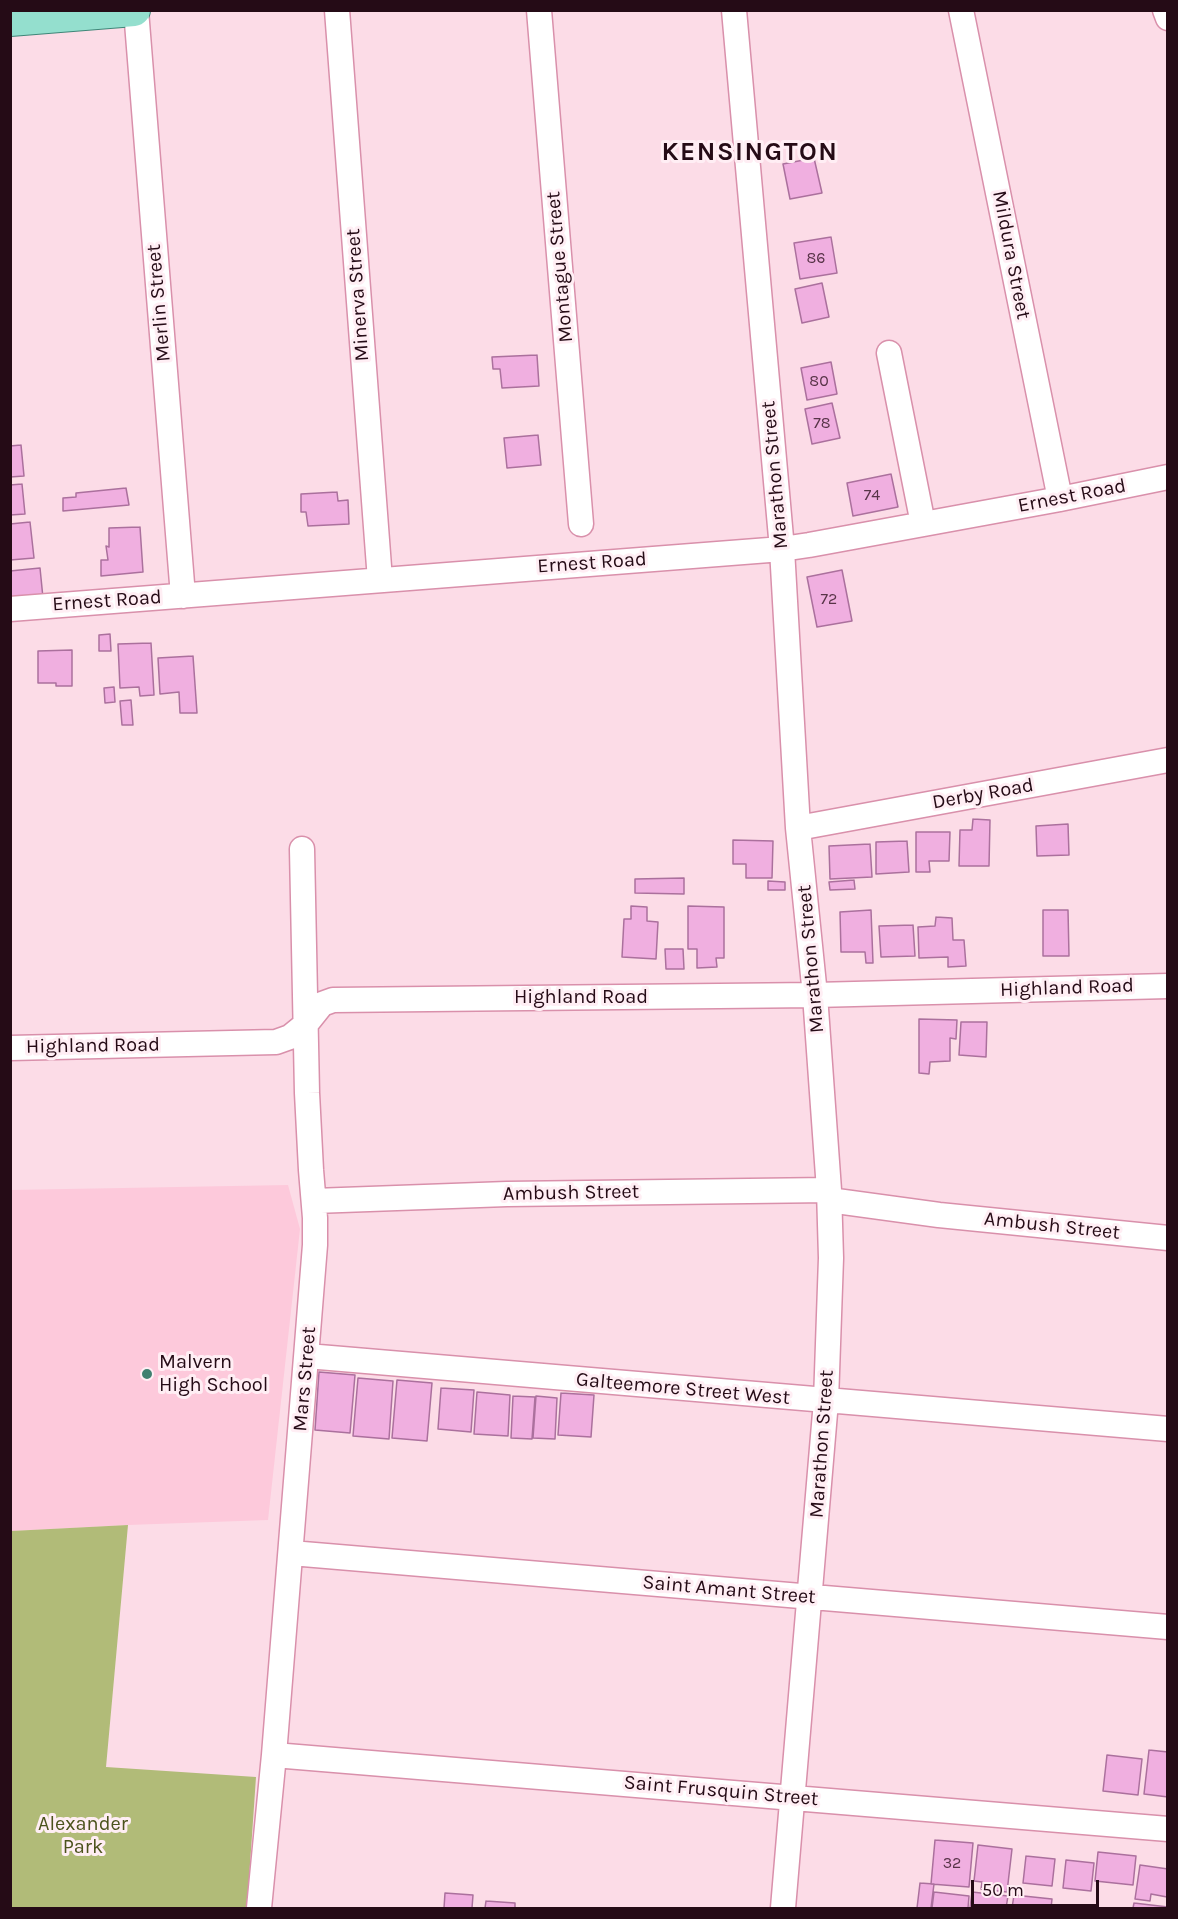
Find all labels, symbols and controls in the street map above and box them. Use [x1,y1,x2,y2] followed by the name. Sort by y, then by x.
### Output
[662,137,838,169] district label: KENSINGTON
[987,189,1035,321] street label: Mildura Street
[541,190,579,344] street label: Montague Street
[341,228,375,362] street label: Minerva Street
[142,243,176,363] street label: Merlin Street
[807,248,825,268] house number: 86
[809,371,829,391] house number: 80
[757,400,793,550] street label: Marathon Street
[813,413,831,433] house number: 78
[1016,474,1128,518] street label: Ernest Road
[864,485,880,505] house number: 74
[536,547,648,579] street label: Ernest Road
[51,585,163,617] street label: Ernest Road
[821,589,837,609] house number: 72
[930,773,1036,815] street label: Derby Road
[793,884,829,1034] street label: Marathon Street
[1000,974,1134,1002] street label: Highland Road
[514,985,648,1009] street label: Highland Road
[26,1033,160,1059] street label: Highland Road
[503,1180,639,1206] street label: Ambush Street
[983,1207,1121,1245] street label: Ambush Street
[288,1325,322,1433] street label: Mars Street
[159,1350,268,1397] place label: Malvern High School
[140,1367,154,1381] marker: Malvern High School
[575,1368,791,1410] street label: Galteemore Street West
[805,1369,839,1519] street label: Marathon Street
[641,1570,817,1610] street label: Saint Amant Street
[623,1771,819,1811] street label: Saint Frusquin Street
[38,1812,128,1859] park label: Alexander Park
[943,1853,961,1873] house number: 32
[974,1868,1102,1906] scale bar
[982,1879,1024,1901] text: 50 m

